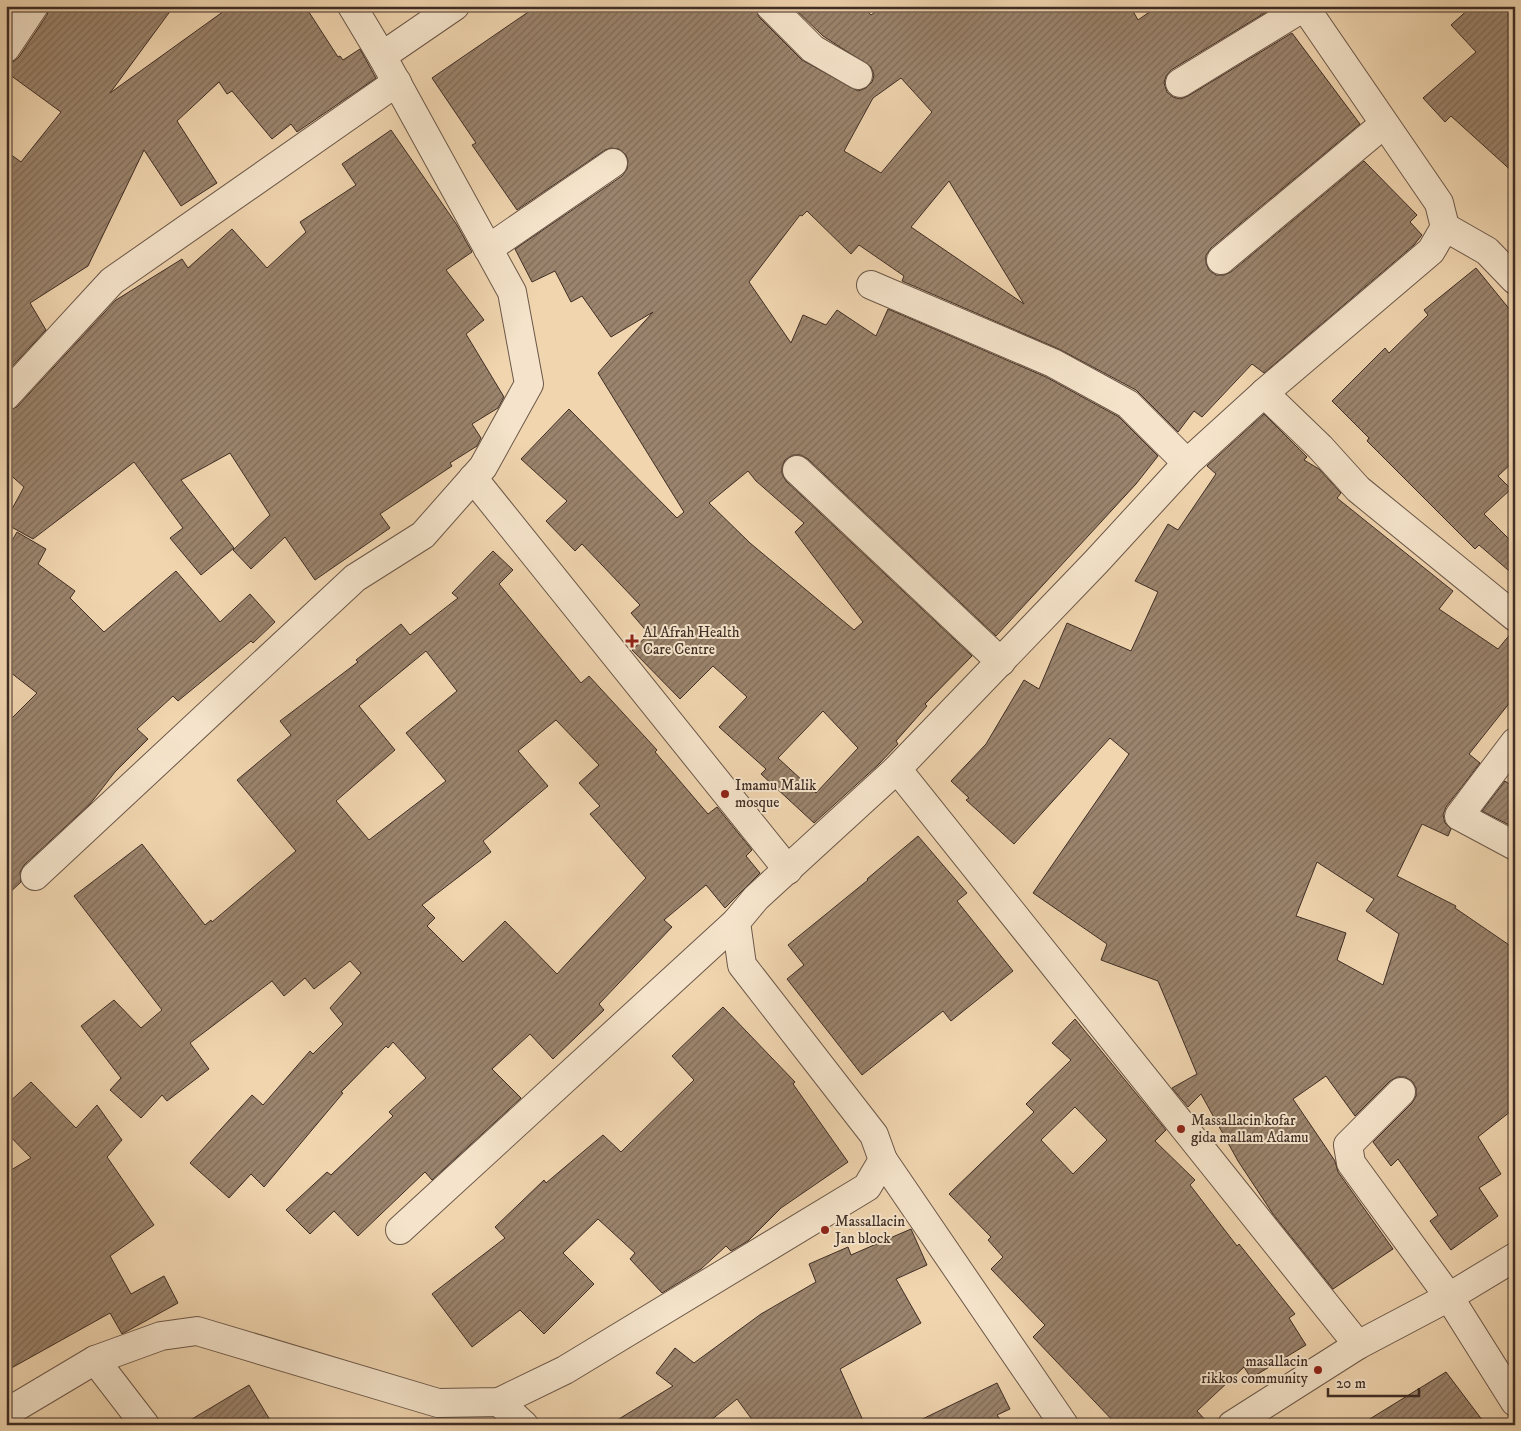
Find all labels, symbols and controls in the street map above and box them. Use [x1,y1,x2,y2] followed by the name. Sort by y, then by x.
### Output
[643,623,740,659] place label: Al Afrah Health Care Centre
[625,634,639,648] marker: Al Afrah Health Care Centre
[735,776,817,812] place label: Imamu Malik mosque
[719,788,731,800] marker: Imamu Malik mosque
[1191,1111,1309,1147] place label: Massallacin kofar gida mallam Adamu
[1175,1123,1187,1135] marker: Massallacin kofar gida mallam Adamu
[833,1212,905,1248] place label: Massallacin Jan block
[819,1224,831,1236] marker: Massallacin Jan block
[1201,1352,1309,1388] place label: masallacin rikkos community
[1312,1364,1324,1376] marker: masallacin rikkos community
[1328,1366,1420,1398] scale bar
[1336,1374,1366,1393] text: 20 m

